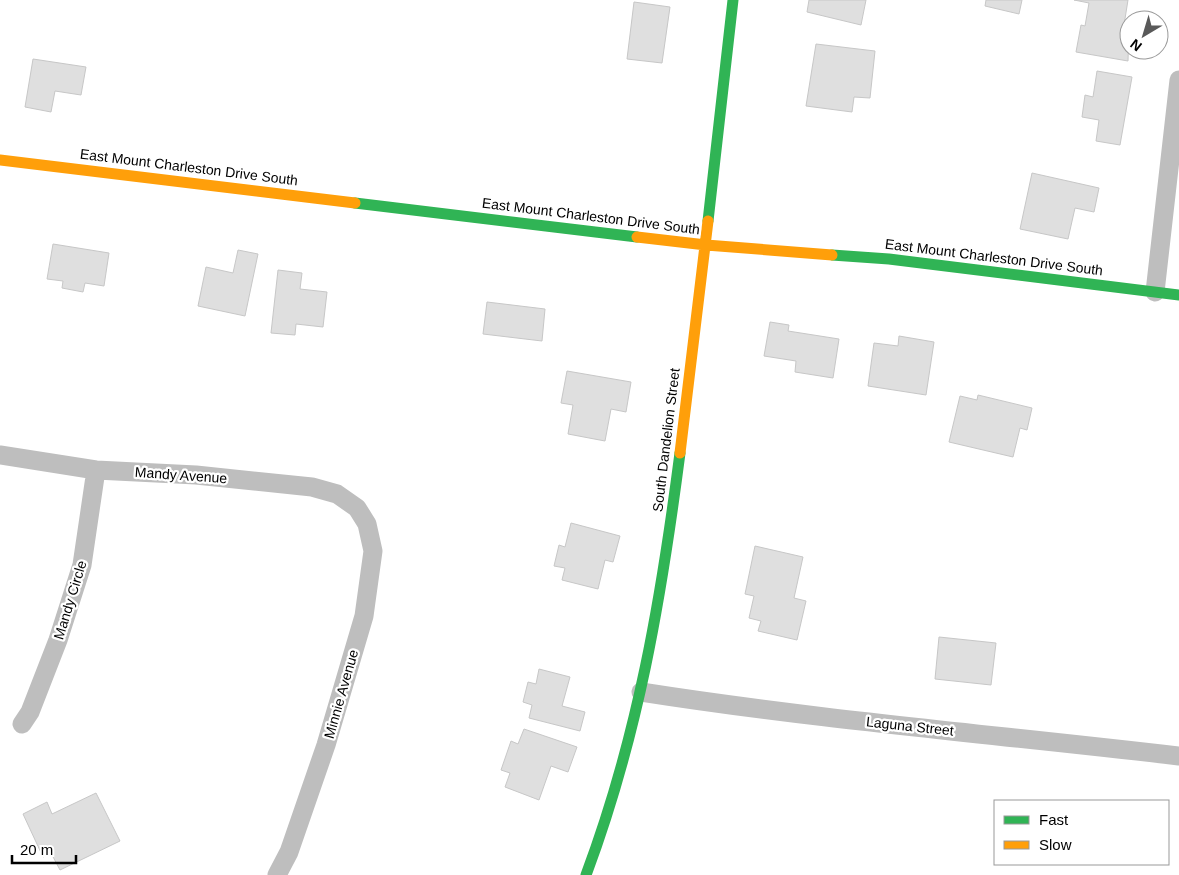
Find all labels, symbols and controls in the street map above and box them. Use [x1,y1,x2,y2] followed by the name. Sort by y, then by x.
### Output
[1119,10,1169,60] north arrow
[1127,36,1145,55] text: N
[79,146,299,188] street label: East Mount Charleston Drive South
[481,195,701,237] street label: East Mount Charleston Drive South
[884,236,1104,278] street label: East Mount Charleston Drive South
[649,367,683,513] street label: South Dandelion Street
[134,464,228,486] street label: Mandy Avenue
[50,558,90,641] street label: Mandy Circle
[321,648,361,740] street label: Minnie Avenue
[865,713,955,739] street label: Laguna Street
[994,800,1169,865] legend
[1039,811,1069,828] text: Fast
[12,832,76,864] scale bar
[1039,836,1072,853] text: Slow
[20,841,53,858] text: 20 m

